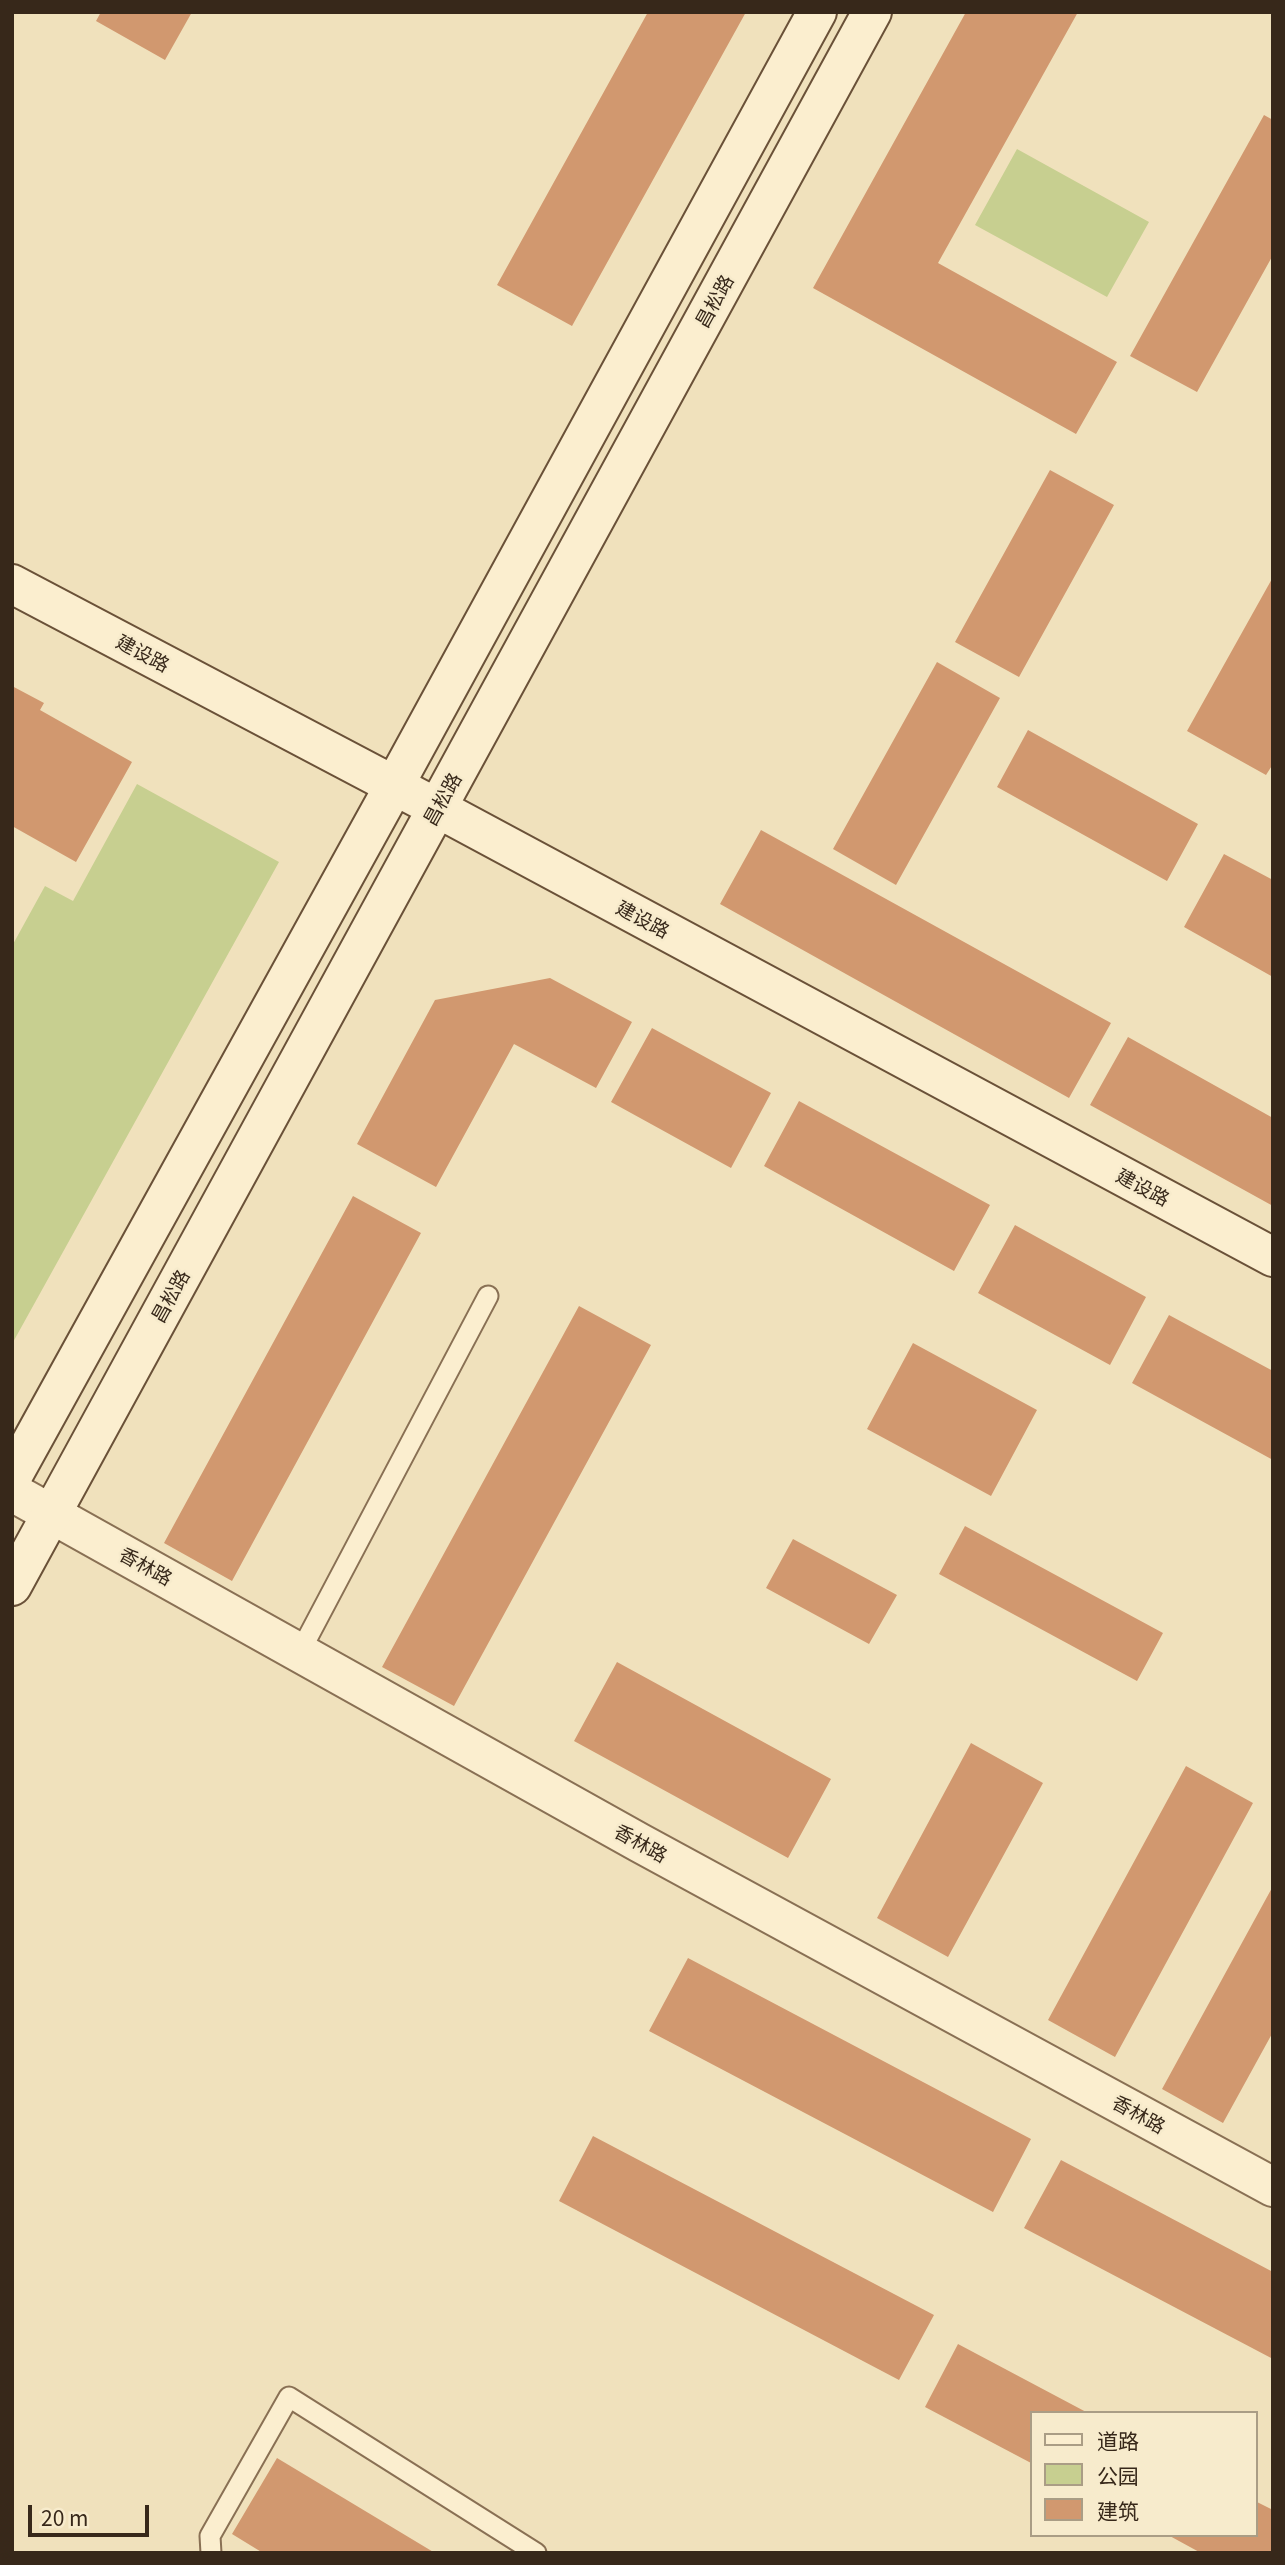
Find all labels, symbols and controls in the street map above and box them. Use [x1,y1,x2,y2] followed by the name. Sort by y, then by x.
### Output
[690,271,738,331] street label: 昌松路
[112,630,174,676] street label: 建设路
[418,769,466,829] street label: 昌松路
[612,896,674,942] street label: 建设路
[1112,1164,1174,1210] street label: 建设路
[146,1266,194,1326] street label: 昌松路
[116,1542,176,1590] street label: 香林路
[611,1819,671,1867] street label: 香林路
[1109,2090,1169,2138] street label: 香林路
[1030,2411,1257,2537] legend
[1097,2425,1139,2455] text: 道路
[1097,2460,1139,2490] text: 公园
[32,2492,152,2536] scale bar
[1097,2495,1139,2525] text: 建筑
[41,2502,88,2532] text: 20 m

